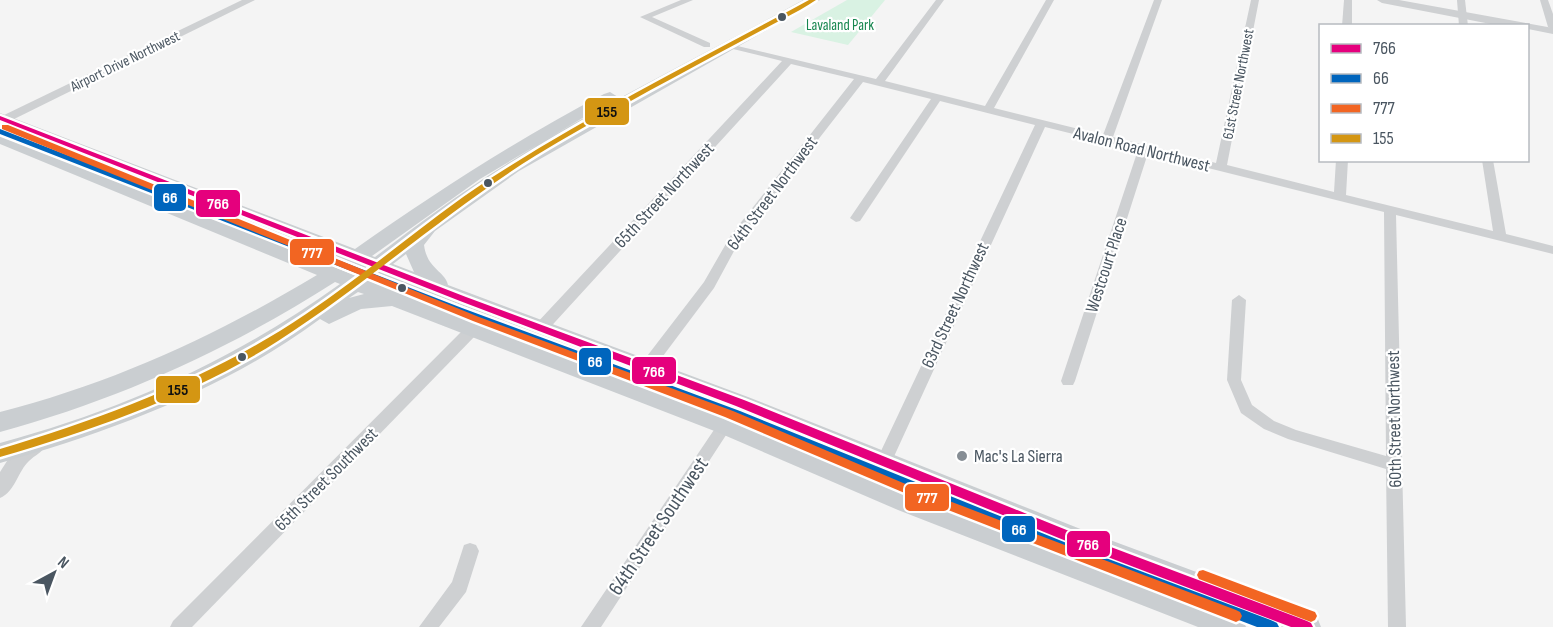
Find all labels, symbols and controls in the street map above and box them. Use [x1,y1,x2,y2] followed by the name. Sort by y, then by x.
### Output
[776,11,788,23] unlabelled marker
[806,16,874,35] park label: Lavaland Park
[1319,24,1529,162] legend
[66,26,184,97] street label: Airport Drive Northwest
[1218,27,1259,141] street label: 61st Street Northwest
[1373,38,1396,59] text: 766
[1373,68,1389,89] text: 66
[584,97,630,126] line badge: 155
[1373,98,1395,119] text: 777
[597,103,617,122] text: 155
[1071,122,1213,177] street label: Avalon Road Northwest
[1373,128,1394,149] text: 155
[723,132,822,254] street label: 64th Street Northwest
[610,138,719,252] street label: 65th Street Northwest
[482,177,494,189] unlabelled marker
[153,183,187,212] line badge: 66
[162,189,178,208] text: 66
[195,189,241,218] line badge: 766
[207,195,229,214] text: 766
[1081,215,1132,315] street label: Westcourt Place
[289,238,335,266] line badge: 777
[917,239,994,371] street label: 63rd Street Northwest
[301,244,323,263] text: 777
[396,282,408,294] unlabelled marker
[578,347,612,376] line badge: 66
[1383,350,1406,488] street label: 60th Street Northwest
[236,351,248,363] unlabelled marker
[587,353,603,372] text: 66
[631,356,677,385] line badge: 766
[643,363,665,382] text: 766
[155,375,201,404] line badge: 155
[168,381,188,400] text: 155
[270,423,383,535] street label: 65th Street Southwest
[974,446,1063,467] place label: Mac's La Sierra
[955,449,969,463] marker: Mac's La Sierra
[603,453,714,600] street label: 64th Street Southwest
[904,483,950,512] line badge: 777
[916,489,938,508] text: 777
[1001,515,1036,543] line badge: 66
[1011,521,1027,540] text: 66
[1066,530,1111,558] line badge: 766
[1077,536,1099,555] text: 766
[24,543,84,603] north arrow
[53,553,72,573] text: N

